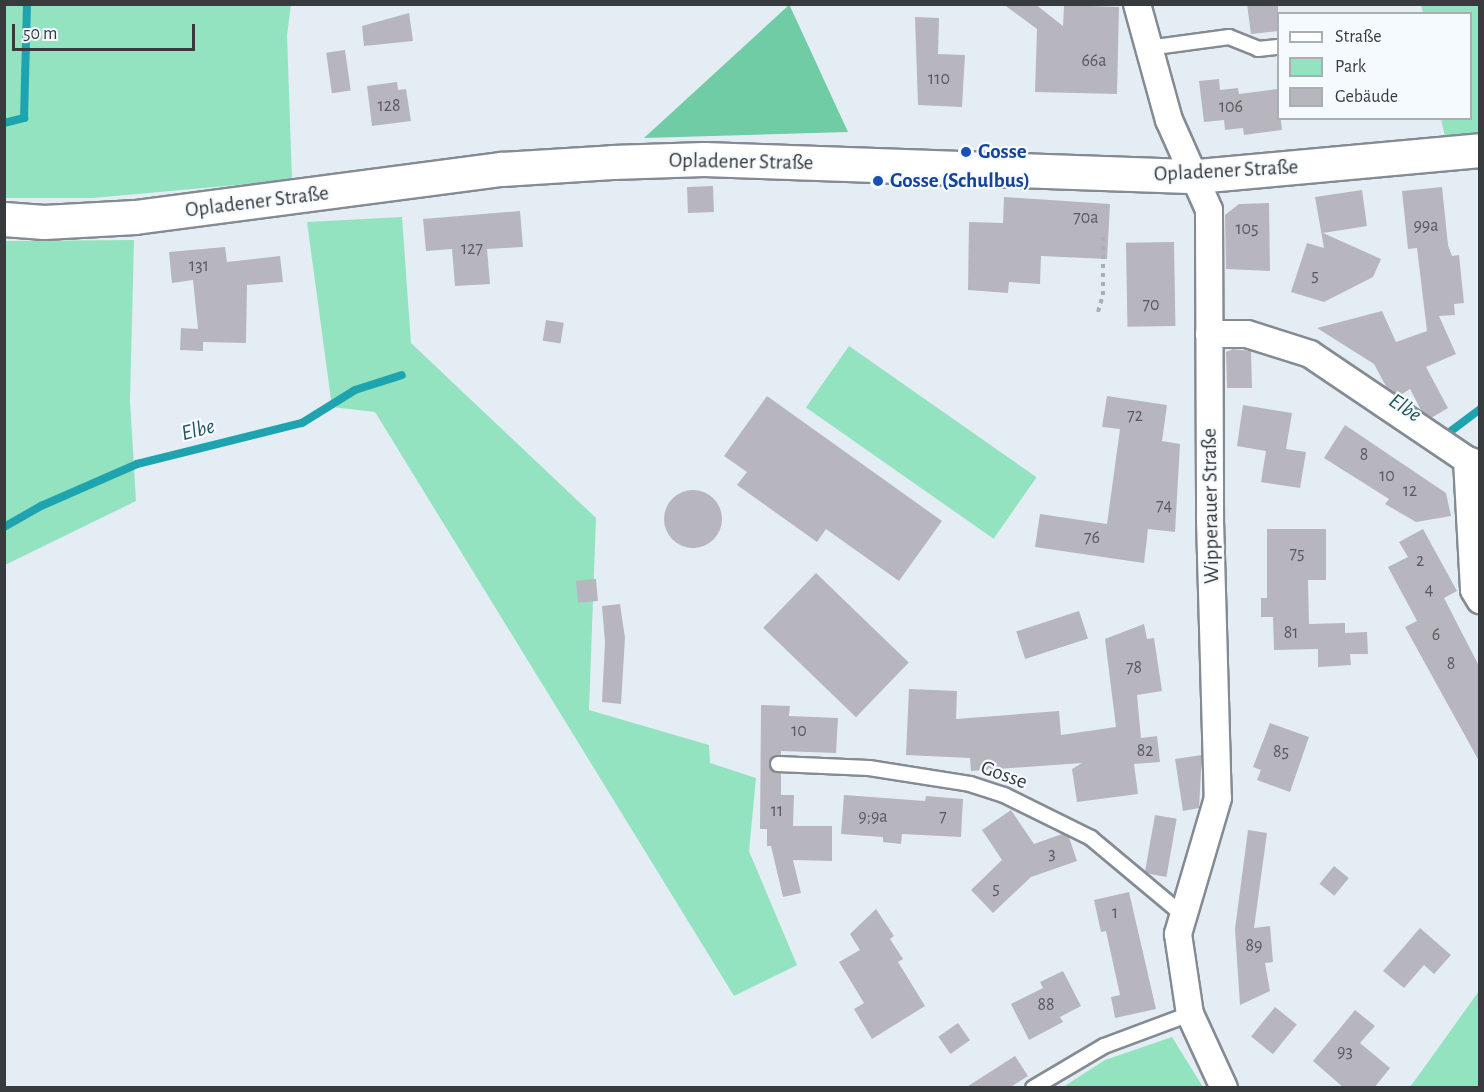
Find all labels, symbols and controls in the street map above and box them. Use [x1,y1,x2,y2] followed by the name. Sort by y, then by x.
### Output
[15,12,198,50] scale bar
[1277,12,1472,120] legend
[23,25,57,43] text: 50 m
[1335,28,1381,46] text: Straße
[1081,50,1107,72] house number: 66a
[1335,58,1366,76] text: Park
[928,68,950,90] house number: 110
[1335,88,1398,106] text: Gebäude
[378,95,400,117] house number: 128
[1219,96,1243,118] house number: 106
[978,139,1027,165] place label: Gosse
[959,145,973,159] marker: Gosse
[669,148,813,176] street label: Opladener Straße
[1153,155,1299,187] street label: Opladener Straße
[890,168,1030,194] place label: Gosse (Schulbus)
[871,174,885,188] marker: Gosse (Schulbus)
[184,181,330,223] street label: Opladener Straße
[1073,207,1099,229] house number: 70a
[1413,215,1439,237] house number: 99a
[1235,218,1259,240] house number: 105
[461,238,483,260] house number: 127
[189,255,209,277] house number: 131
[1311,265,1319,287] house number: 5
[1142,294,1160,316] house number: 70
[1384,388,1426,428] water label: Elbe
[1127,405,1143,427] house number: 72
[179,413,217,447] water label: Elbe
[1197,428,1225,584] street label: Wipperauer Straße
[1360,444,1368,466] house number: 8
[1379,465,1395,487] house number: 10
[1403,480,1417,502] house number: 12
[1156,495,1172,517] house number: 74
[1084,527,1100,549] house number: 76
[1289,543,1305,565] house number: 75
[1416,550,1424,572] house number: 2
[1425,579,1433,601] house number: 4
[1284,622,1298,644] house number: 81
[1432,624,1440,646] house number: 6
[1447,653,1455,675] house number: 8
[1126,657,1142,679] house number: 78
[791,720,807,742] house number: 10
[1137,740,1153,762] house number: 82
[1273,741,1289,763] house number: 85
[977,755,1031,795] street label: Gosse
[771,800,783,822] house number: 11
[858,806,888,828] house number: 9;9a
[939,806,947,828] house number: 7
[1048,843,1056,865] house number: 3
[992,878,1000,900] house number: 5
[1112,902,1118,924] house number: 1
[1246,935,1262,957] house number: 89
[1037,994,1055,1016] house number: 88
[1337,1041,1353,1063] house number: 93

